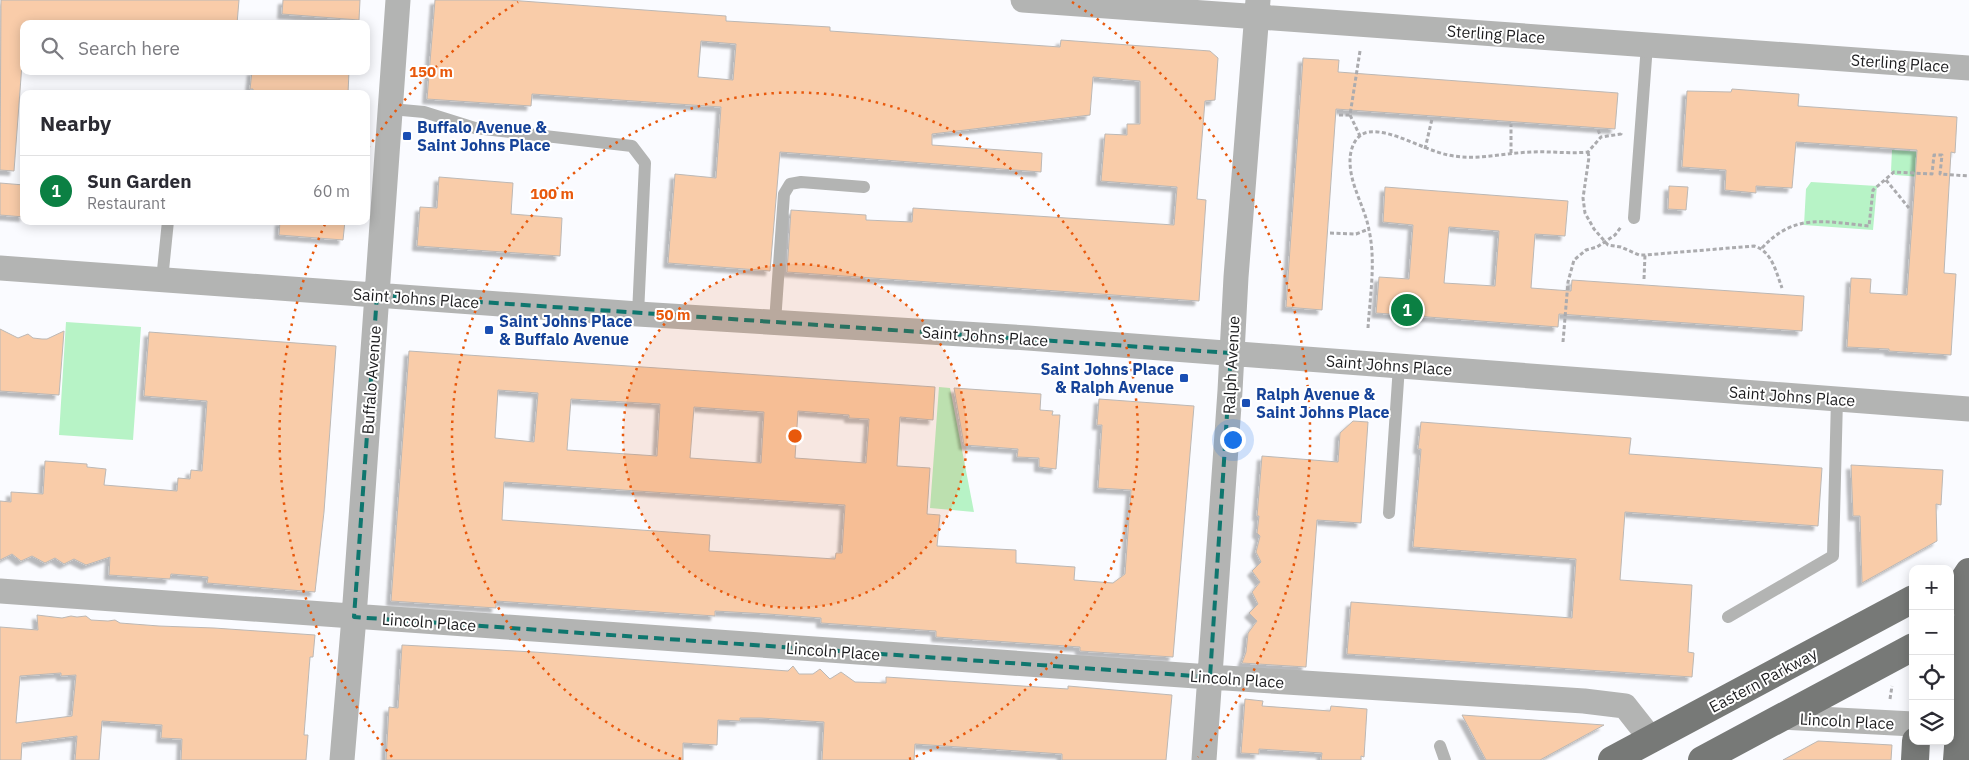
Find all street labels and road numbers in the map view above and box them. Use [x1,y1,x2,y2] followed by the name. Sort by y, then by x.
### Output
[1446,21,1546,47] street label: Sterling Place
[1850,50,1950,76] street label: Sterling Place
[352,284,480,312] street label: Saint Johns Place
[1218,315,1244,415] street label: Ralph Avenue
[921,322,1049,350] street label: Saint Johns Place
[357,325,385,435] street label: Buffalo Avenue
[1325,351,1453,379] street label: Saint Johns Place
[1728,382,1856,410] street label: Saint Johns Place
[381,609,477,635] street label: Lincoln Place
[785,638,881,664] street label: Lincoln Place
[1706,643,1821,717] street label: Eastern Parkway
[1189,666,1285,692] street label: Lincoln Place
[1799,709,1895,733] street label: Lincoln Place

